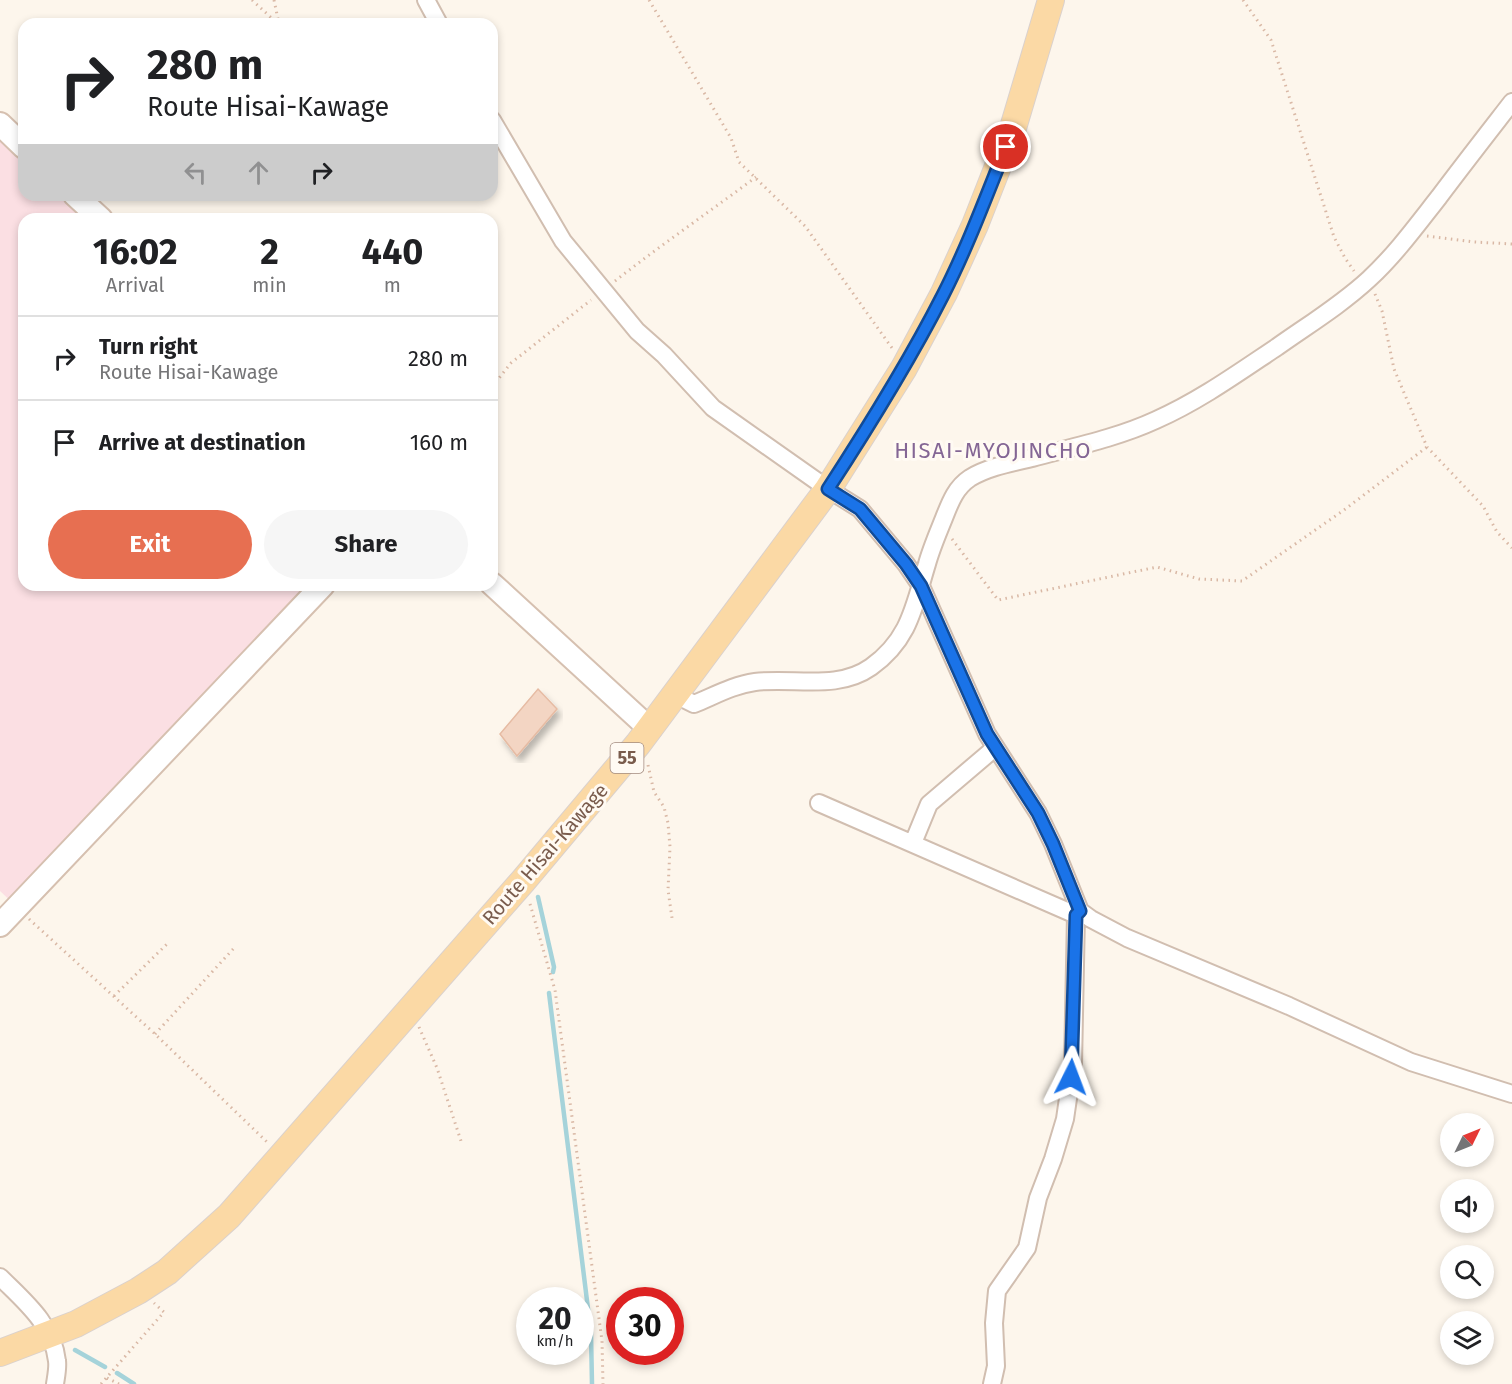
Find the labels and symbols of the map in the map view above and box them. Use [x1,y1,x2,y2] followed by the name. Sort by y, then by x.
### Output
[980,121,1031,172] pin
[894,437,1092,464] district label: HISAI-MYOJINCHO
[610,743,644,773] road number: 55
[477,778,613,930] street label: Route Hisai-Kawage
[1039,1045,1103,1109] position arrow
[1440,1113,1494,1167] north arrow
[606,1287,684,1365] speed limit sign: 30

